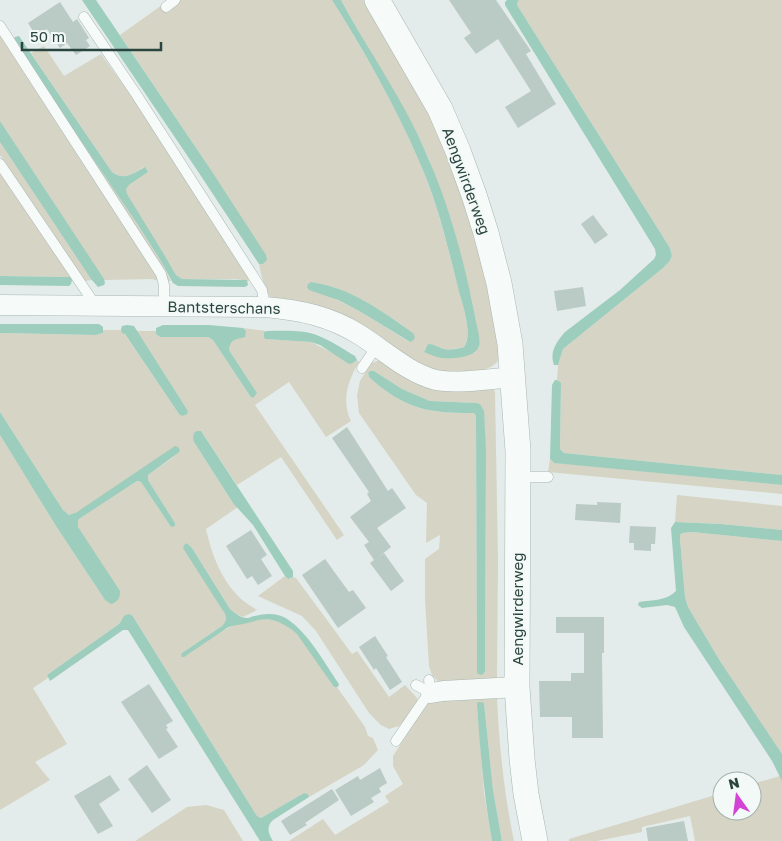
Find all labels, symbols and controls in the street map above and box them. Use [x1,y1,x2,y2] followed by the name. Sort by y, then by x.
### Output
[22,20,161,52] scale bar
[30,27,65,45] text: 50 m
[439,125,495,237] street label: Aengwirderweg
[167,297,281,317] street label: Bantsterschans
[508,553,526,665] street label: Aengwirderweg
[712,771,762,821] north arrow
[727,773,741,792] text: N

